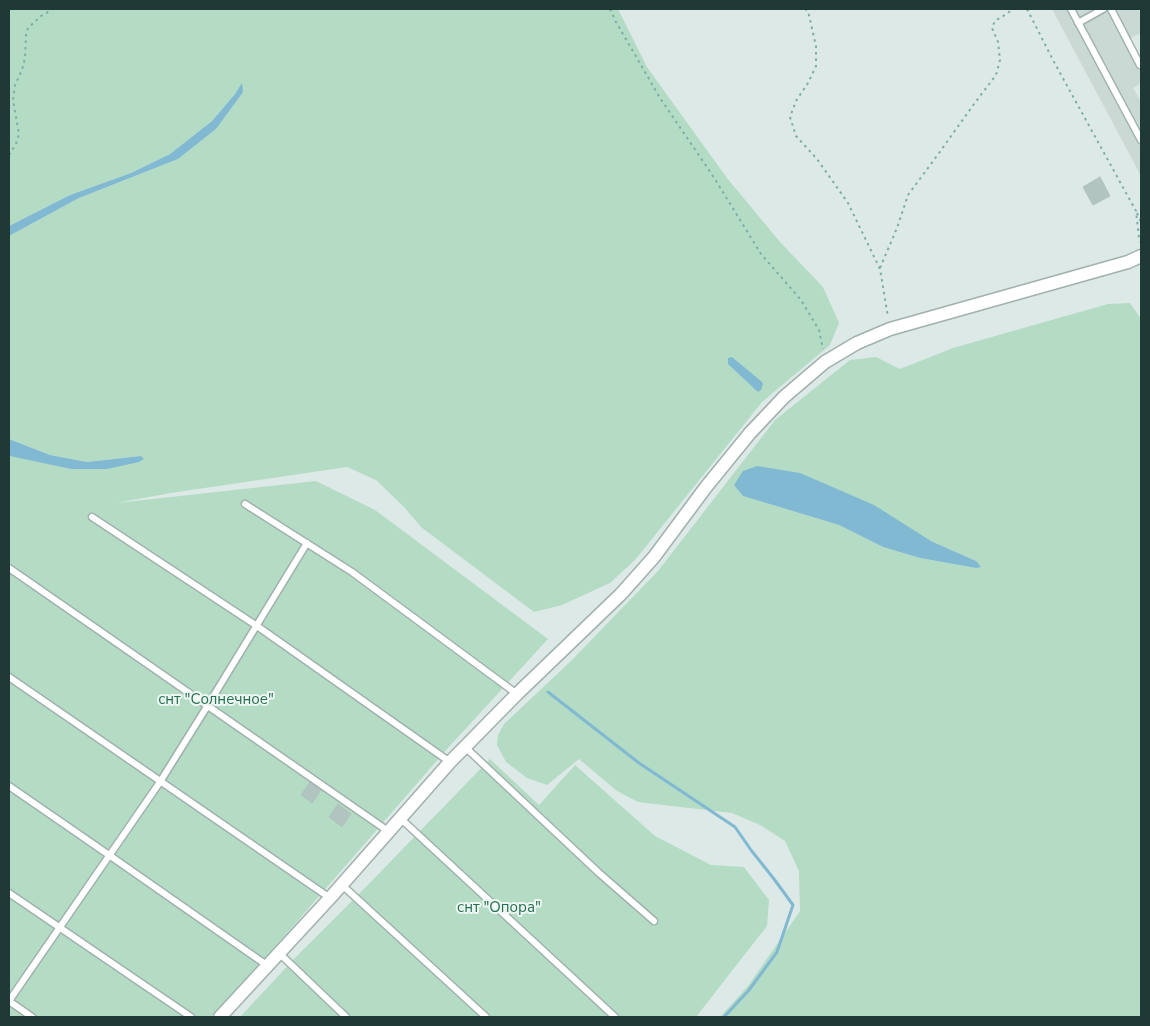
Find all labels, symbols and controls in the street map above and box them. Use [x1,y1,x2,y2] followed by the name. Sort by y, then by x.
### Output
[158,691,274,709] park label: снт "Солнечное"
[457,899,541,917] park label: снт "Опора"

